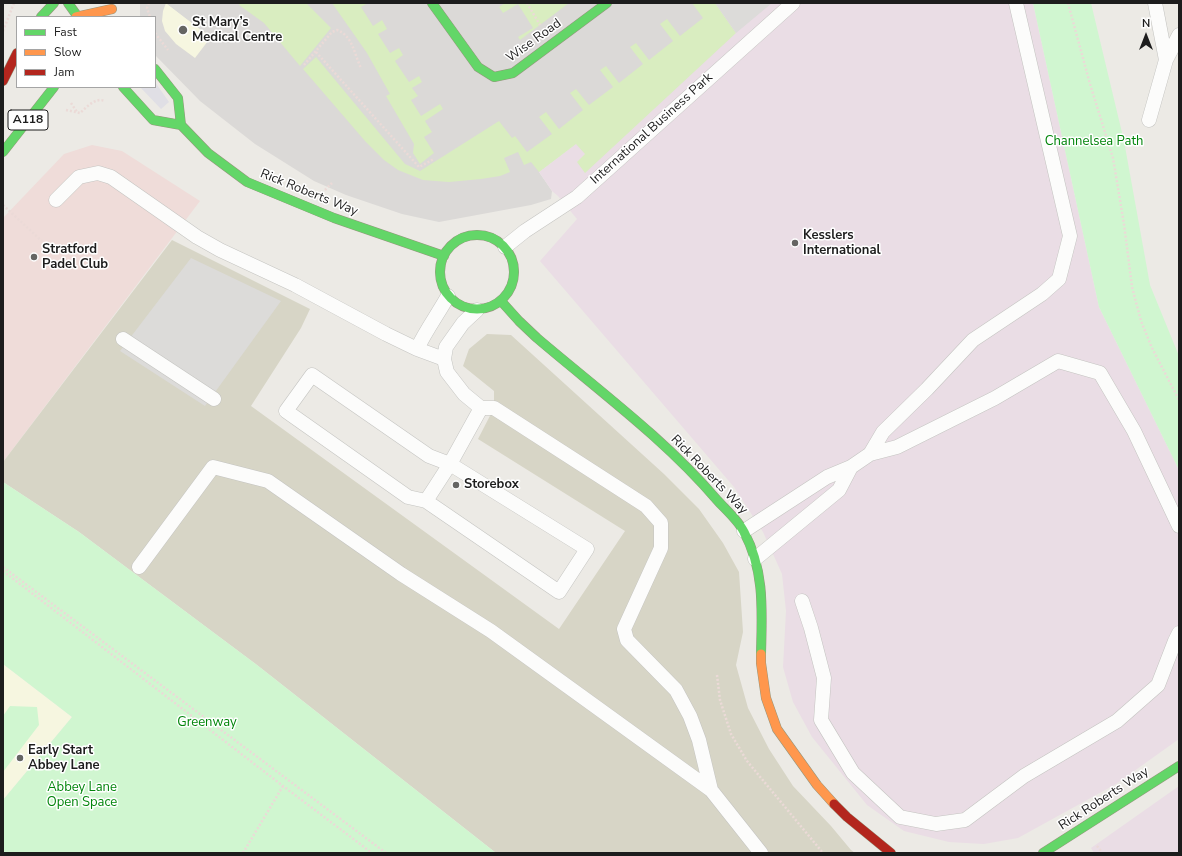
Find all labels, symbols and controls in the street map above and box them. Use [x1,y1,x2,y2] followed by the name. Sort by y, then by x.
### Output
[192,15,282,46] place label: St Mary’s Medical Centre
[16,16,156,88] legend
[503,16,565,66] street label: Wise Road
[1126,16,1166,56] north arrow
[1142,16,1150,31] text: N
[54,24,77,40] text: Fast
[177,24,189,36] marker: St Mary’s Medical Centre
[54,44,82,60] text: Slow
[54,64,75,80] text: Jam
[588,70,716,188] street label: International Business Park
[8,110,48,130] road number: A118
[1045,134,1143,150] park label: Channelsea Path
[258,166,360,220] street label: Rick Roberts Way
[803,228,881,259] place label: Kesslers International
[790,238,800,248] marker: Kesslers International
[42,242,108,273] place label: Stratford Padel Club
[29,252,39,262] marker: Stratford Padel Club
[667,432,751,518] street label: Rick Roberts Way
[464,477,519,493] place label: Storebox
[451,480,461,490] marker: Storebox
[177,715,237,731] park label: Greenway
[28,743,100,774] place label: Early Start Abbey Lane
[15,753,25,763] marker: Early Start Abbey Lane
[1056,764,1152,834] street label: Rick Roberts Way
[47,780,117,811] park label: Abbey Lane Open Space

